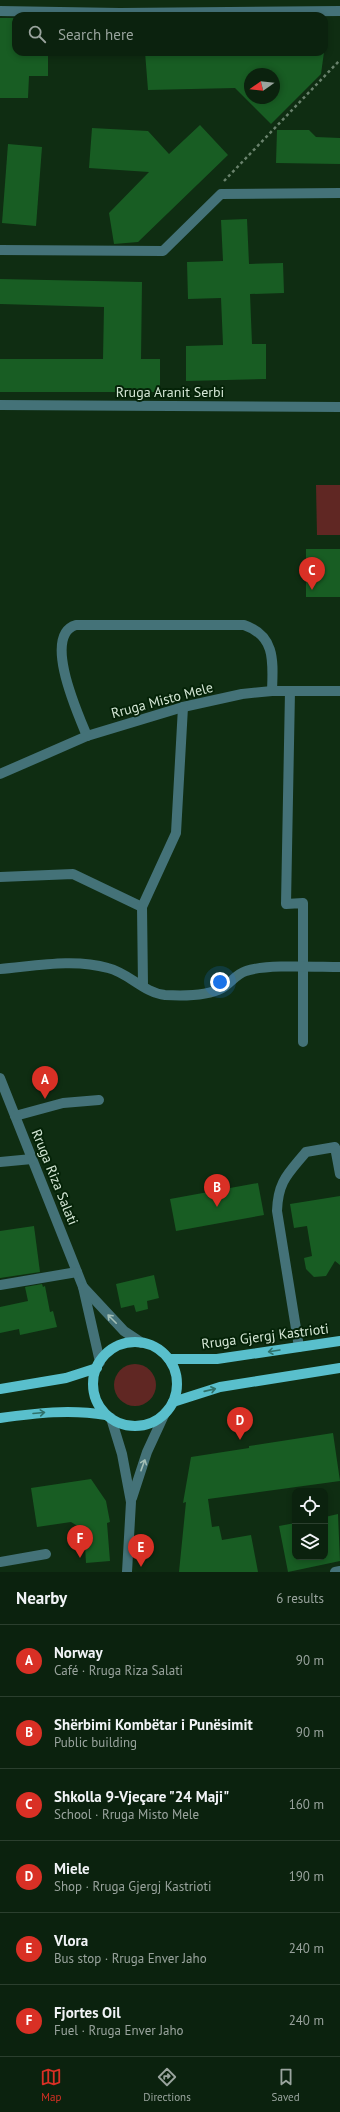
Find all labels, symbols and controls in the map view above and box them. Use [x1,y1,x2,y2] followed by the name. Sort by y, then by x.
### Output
[12,12,328,56] search box
[26,23,48,45] icon: search
[58,25,134,44] text: Search here
[244,68,280,104] north arrow
[116,383,224,401] street label: Rruga Aranit Serbi
[299,557,325,590] pin: C
[109,678,215,722] street label: Rruga Misto Mele
[210,972,230,992] your location
[32,1066,58,1099] pin: A
[28,1127,82,1227] street label: Rruga Riza Salati
[204,1174,230,1207] pin: B
[107,1314,117,1324] one-way arrow
[200,1319,330,1353] street label: Rruga Gjergj Kastrioti
[268,1347,281,1355] one-way arrow
[203,1385,216,1393] one-way arrow
[227,1407,253,1440] pin: D
[32,1409,45,1416] one-way arrow
[139,1459,147,1471] one-way arrow
[292,1488,328,1560] map controls
[292,1488,328,1524] button: locate
[292,1524,328,1560] button: layers
[67,1525,93,1558] pin: F
[128,1534,154,1567] pin: E
[16,1587,67,1609] text: Nearby
[276,1590,324,1607] text: 6 results
[54,1643,103,1662] text: Norway
[25,1652,33,1669] text: A
[296,1652,324,1669] text: 90 m
[54,1662,183,1679] text: Café · Rruga Riza Salati
[54,1715,253,1734] text: Shërbimi Kombëtar i Punësimit
[25,1724,33,1741] text: B
[296,1724,324,1741] text: 90 m
[54,1734,137,1751] text: Public building
[54,1787,229,1806] text: Shkolla 9-Vjeçare "24 Maji"
[25,1796,33,1813] text: C
[289,1796,324,1813] text: 160 m
[54,1806,199,1823] text: School · Rruga Misto Mele
[54,1859,90,1878] text: Miele
[25,1868,33,1885] text: D
[289,1868,324,1885] text: 190 m
[54,1878,211,1895] text: Shop · Rruga Gjergj Kastrioti
[54,1931,88,1950] text: Vlora
[26,1940,32,1957] text: E
[289,1940,324,1957] text: 240 m
[54,1950,207,1967] text: Bus stop · Rruga Enver Jaho
[54,2003,121,2022] text: Fjortes Oil
[26,2012,32,2029] text: F
[289,2012,324,2029] text: 240 m
[54,2022,183,2039] text: Fuel · Rruga Enver Jaho
[40,2066,62,2104] tab: Map
[143,2066,191,2104] tab: Directions
[272,2066,300,2104] tab: Saved

